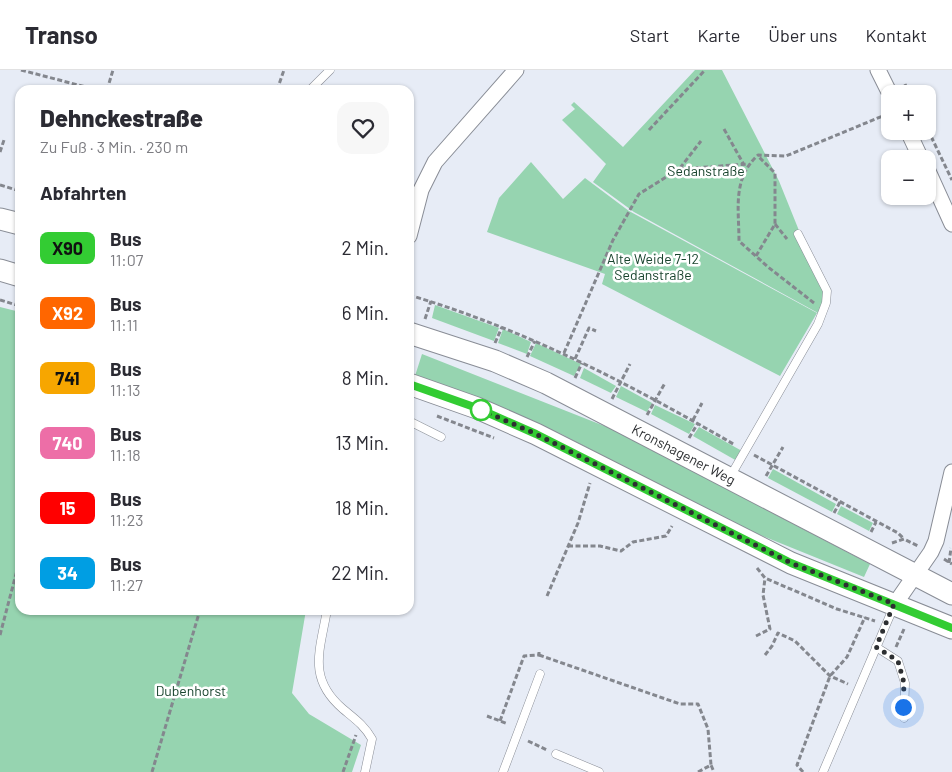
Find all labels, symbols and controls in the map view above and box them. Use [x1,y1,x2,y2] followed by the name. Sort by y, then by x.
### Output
[25,20,98,49] text: Transo
[630,24,669,46] text: Start
[697,24,740,46] text: Karte
[768,24,837,46] text: Über uns
[865,24,927,46] text: Kontakt
[881,85,936,205] map controls
[881,85,936,140] button: +
[337,102,389,154] button: heart
[40,103,203,132] text: Dehnckestraße
[40,137,188,156] text: Zu Fuß · 3 Min. · 230 m
[881,150,936,205] button: −
[667,162,745,179] park label: Sedanstraße
[40,181,126,204] text: Abfahrten
[110,227,142,250] text: Bus
[341,236,389,259] text: 2 Min.
[52,237,83,259] text: X90
[110,250,143,269] text: 11:07
[607,250,699,283] park label: Alte Weide 7-12 Sedanstraße
[110,292,142,315] text: Bus
[342,301,389,324] text: 6 Min.
[52,302,83,324] text: X92
[110,315,138,334] text: 11:11
[110,357,142,380] text: Bus
[342,366,389,389] text: 8 Min.
[55,367,80,389] text: 741
[110,380,141,399] text: 11:13
[470,399,492,421] unlabelled marker
[629,420,739,488] street label: Kronshagener Weg
[110,422,142,445] text: Bus
[335,431,389,454] text: 13 Min.
[52,432,83,454] text: 740
[110,445,141,464] text: 11:18
[110,487,142,510] text: Bus
[335,496,389,519] text: 18 Min.
[59,497,76,519] text: 15
[110,510,143,529] text: 11:23
[110,552,142,575] text: Bus
[331,561,389,584] text: 22 Min.
[57,562,78,584] text: 34
[110,575,143,594] text: 11:27
[156,682,226,699] park label: Dubenhorst
[891,695,916,720] your location

